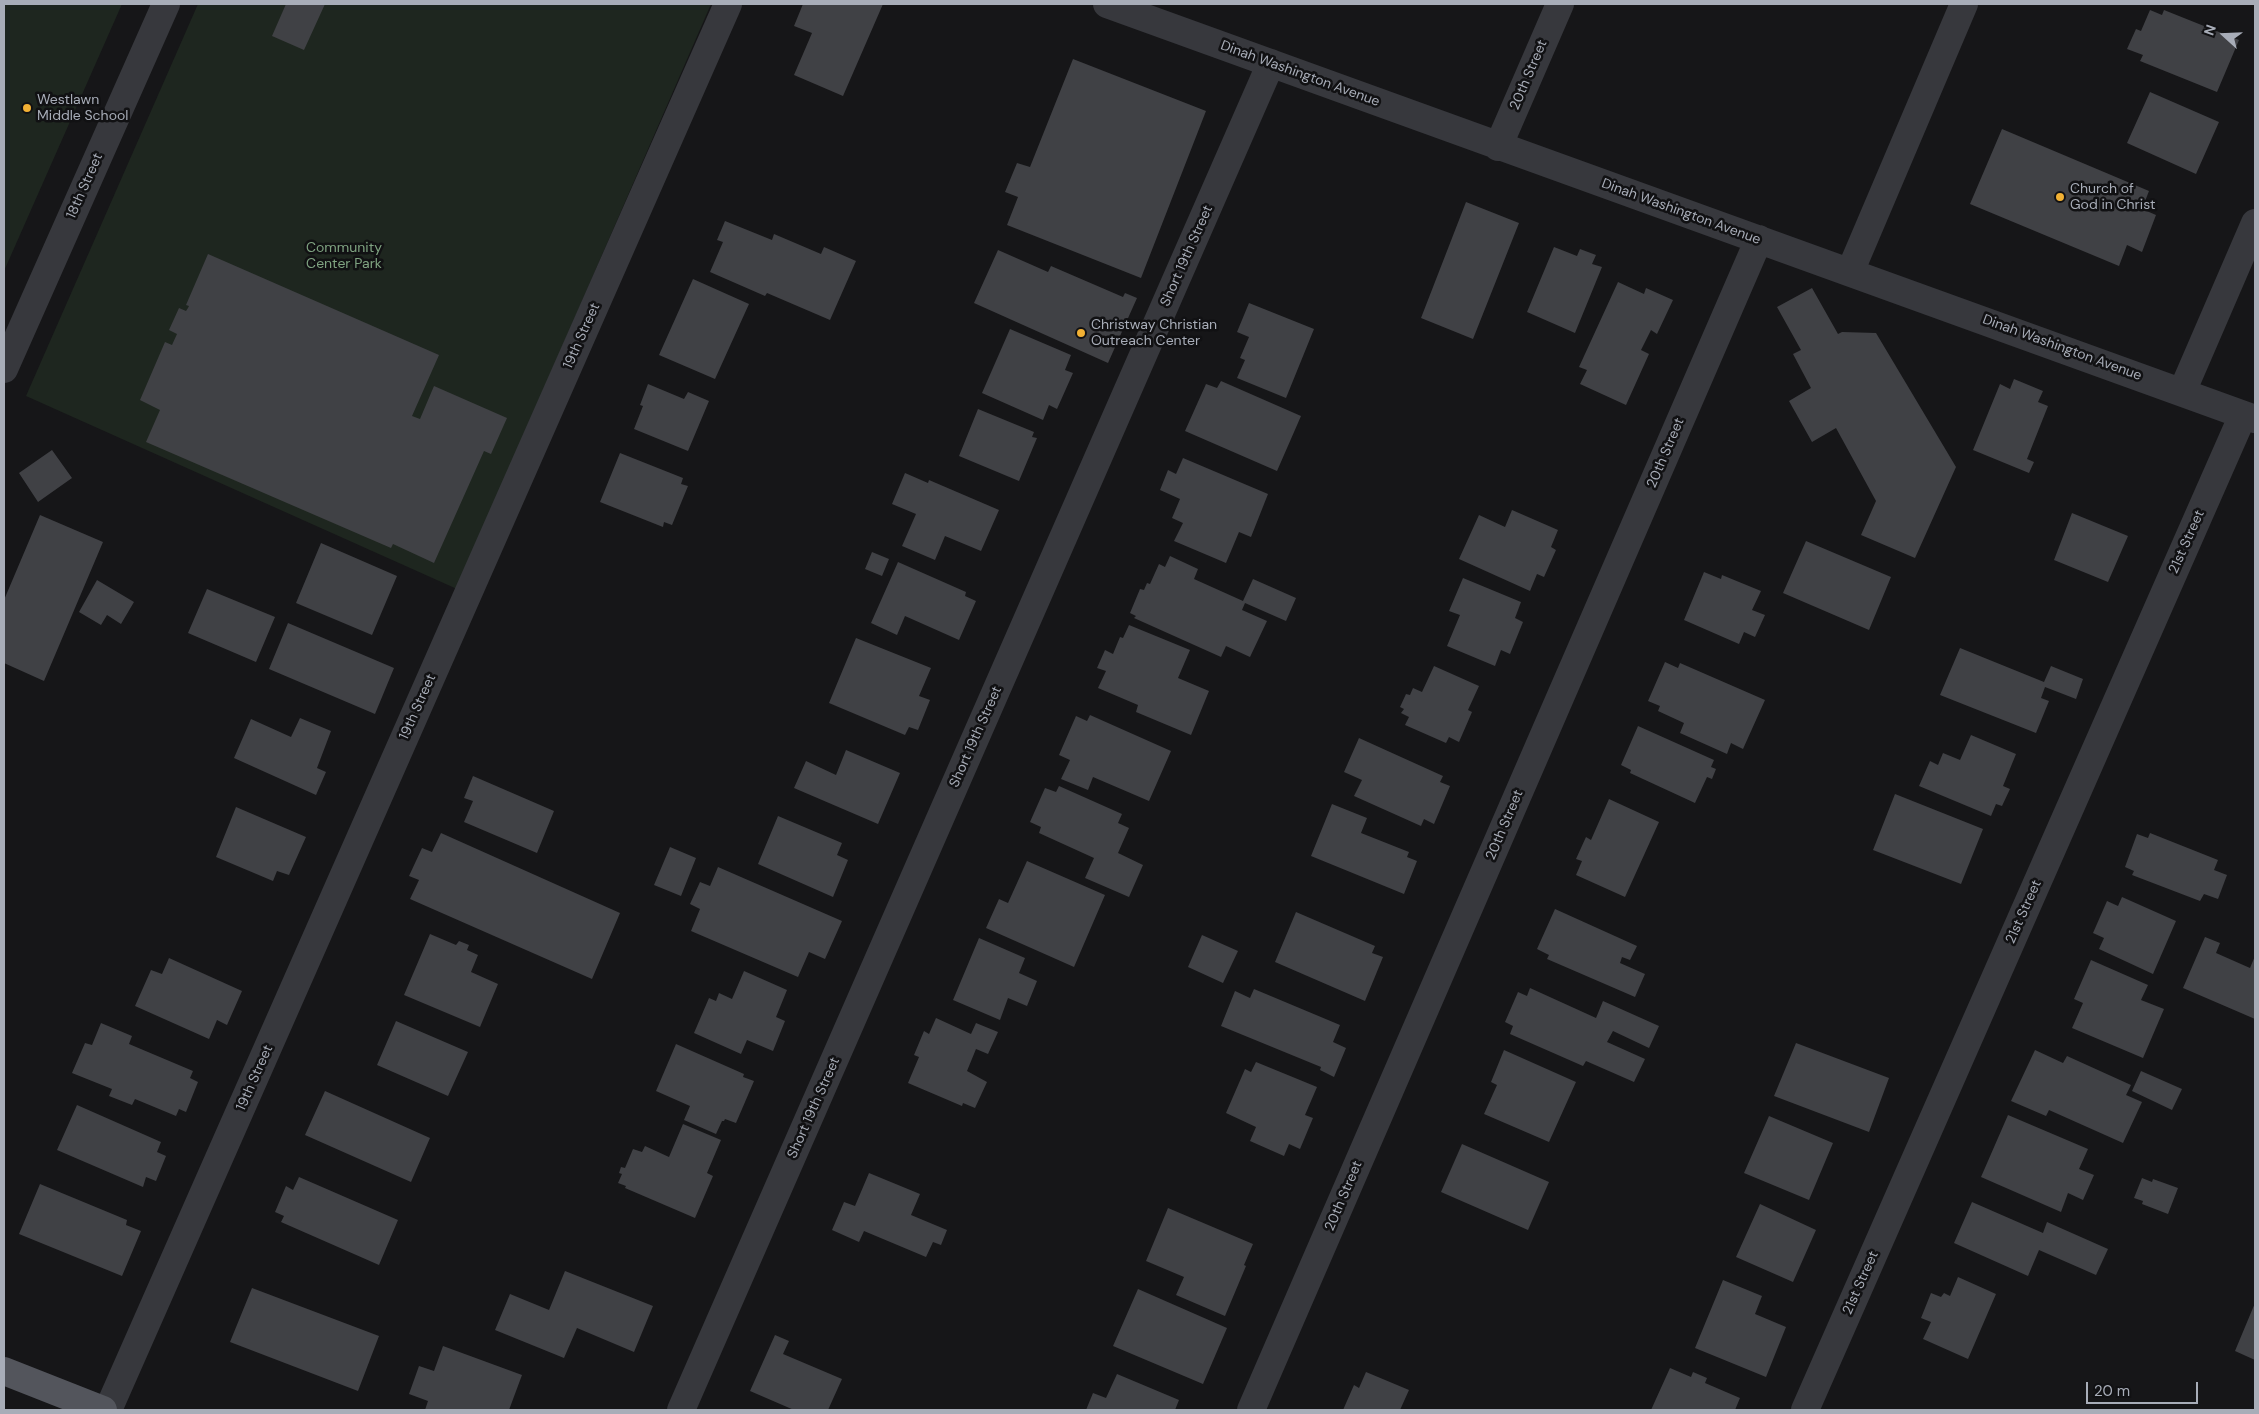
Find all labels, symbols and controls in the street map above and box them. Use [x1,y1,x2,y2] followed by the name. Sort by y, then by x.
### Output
[2199,10,2249,60] north arrow
[2200,22,2220,38] text: N
[1218,37,1382,111] street label: Dinah Washington Avenue
[1507,37,1551,113] street label: 20th Street
[37,92,128,124] place label: Westlawn Middle School
[21,102,33,114] marker: Westlawn Middle School
[63,151,107,221] street label: 18th Street
[1599,175,1763,249] street label: Dinah Washington Avenue
[2070,181,2155,213] place label: Church of God in Christ
[2054,191,2066,203] marker: Church of God in Christ
[1157,203,1217,309] street label: Short 19th Street
[306,240,382,272] park label: Community Center Park
[560,301,604,371] street label: 19th Street
[1980,311,2144,385] street label: Dinah Washington Avenue
[1091,317,1217,350] place label: Christway Christian Outreach Center
[1075,327,1087,339] marker: Christway Christian Outreach Center
[1644,415,1688,491] street label: 20th Street
[2165,508,2209,576] street label: 21st Street
[396,672,440,742] street label: 19th Street
[946,684,1006,790] street label: Short 19th Street
[1483,787,1527,863] street label: 20th Street
[2002,878,2046,946] street label: 21st Street
[233,1043,277,1113] street label: 19th Street
[784,1055,844,1161] street label: Short 19th Street
[1322,1158,1366,1234] street label: 20th Street
[1839,1249,1883,1317] street label: 21st Street
[2089,1372,2202,1404] scale bar
[2094,1381,2130,1401] text: 20 m

